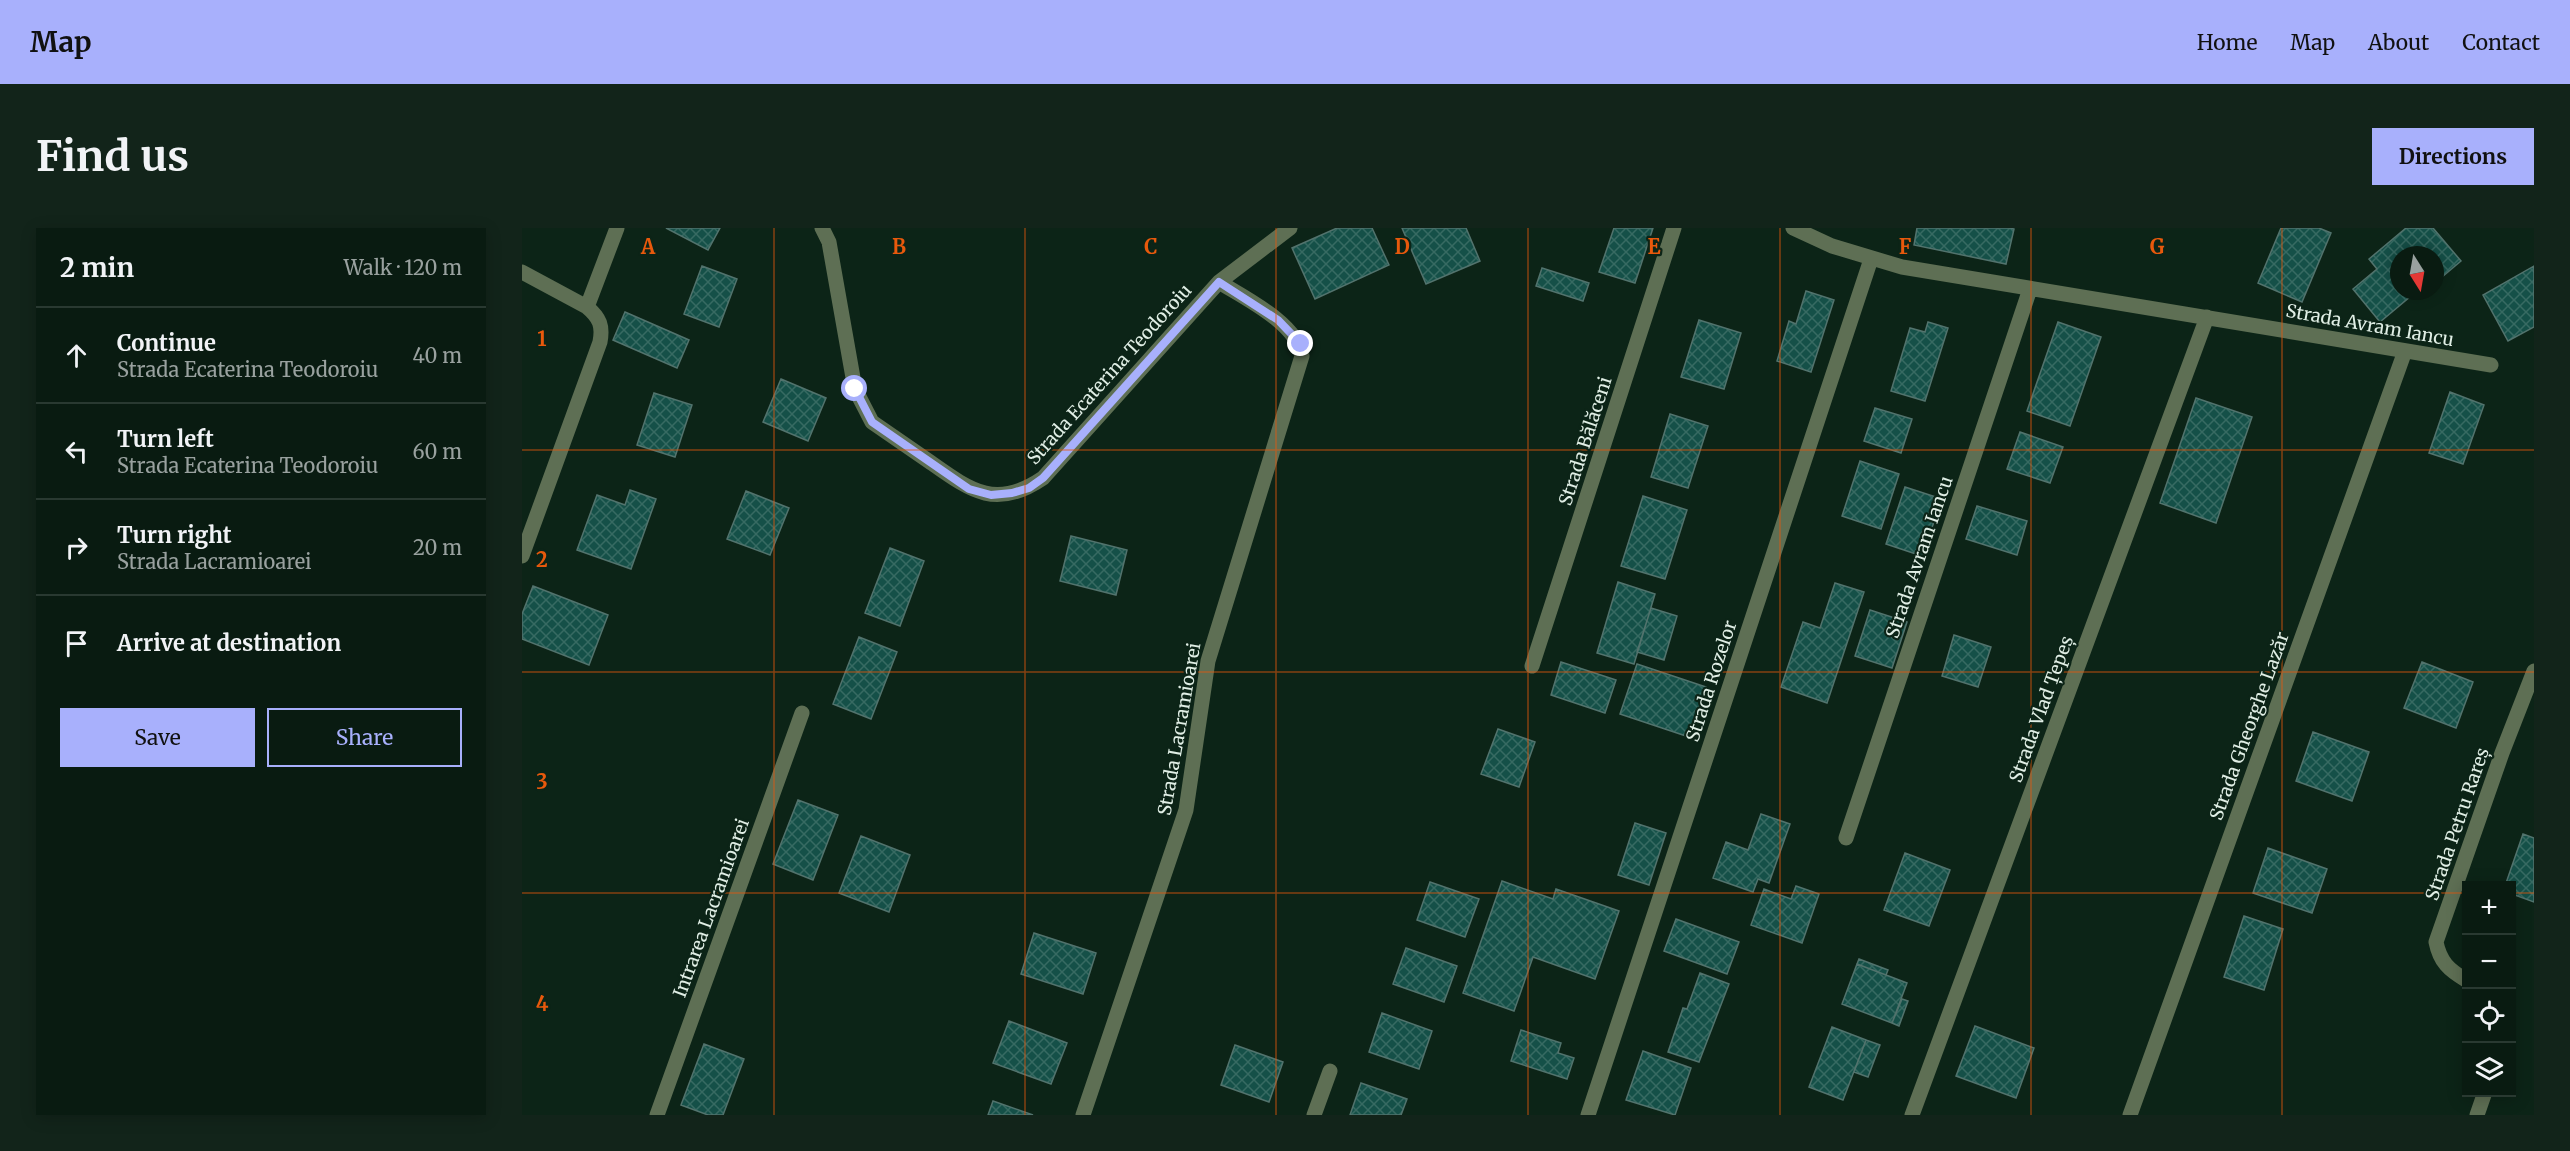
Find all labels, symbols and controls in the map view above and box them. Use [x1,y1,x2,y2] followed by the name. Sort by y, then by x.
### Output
[30,24,92,60] text: Map
[2197,29,2257,56] text: Home
[2290,29,2335,56] text: Map
[2368,29,2429,56] text: About
[2462,29,2540,56] text: Contact
[2372,128,2534,185] button: Directions
[36,130,189,182] text: Find us
[640,234,656,259] text: A
[892,234,906,259] text: B
[1144,234,1158,259] text: C
[1394,234,1410,259] text: D
[1647,234,1661,259] text: E
[1899,234,1912,259] text: F
[2150,234,2165,259] text: G
[2390,246,2444,300] north arrow
[60,251,134,284] text: 2 min
[344,255,462,280] text: Walk · 120 m
[1022,279,1196,469] street label: Strada Ecaterina Teodoroiu
[2284,299,2456,351] street label: Strada Avram Iancu
[537,326,547,351] text: 1
[117,329,216,357] text: Continue
[1287,330,1313,356] route end
[60,339,93,372] icon: ahead
[412,343,462,368] text: 40 m
[117,357,378,382] text: Strada Ecaterina Teodoroiu
[1553,374,1617,508] street label: Strada Bălăceni
[841,375,867,401] route start
[117,425,214,453] text: Turn left
[60,435,93,468] icon: left
[412,439,462,464] text: 60 m
[117,453,378,478] text: Strada Ecaterina Teodoroiu
[1880,473,1958,641] street label: Strada Avram Iancu
[117,521,231,549] text: Turn right
[60,531,93,564] icon: right
[413,535,462,560] text: 20 m
[536,547,548,572] text: 2
[117,549,312,574] text: Strada Lacramioarei
[1681,618,1741,744] street label: Strada Rozelor
[60,627,93,660] icon: arrive
[117,629,341,657] text: Arrive at destination
[2204,629,2294,823] street label: Strada Gheorghe Lazăr
[2004,632,2078,785] street label: Strada Vlad Țepeș
[1152,641,1206,817] street label: Strada Lacramioarei
[60,708,255,767] button: Save
[267,708,462,767] button: Share
[2420,744,2494,903] street label: Strada Petru Rareș
[536,769,548,794] text: 3
[668,815,754,1001] street label: Intrarea Lacramioarei
[2462,881,2516,1097] map controls
[2462,881,2516,935] button: +
[2462,935,2516,989] button: −
[2462,989,2516,1043] button: locate
[536,991,549,1016] text: 4
[2462,1043,2516,1097] button: layers

